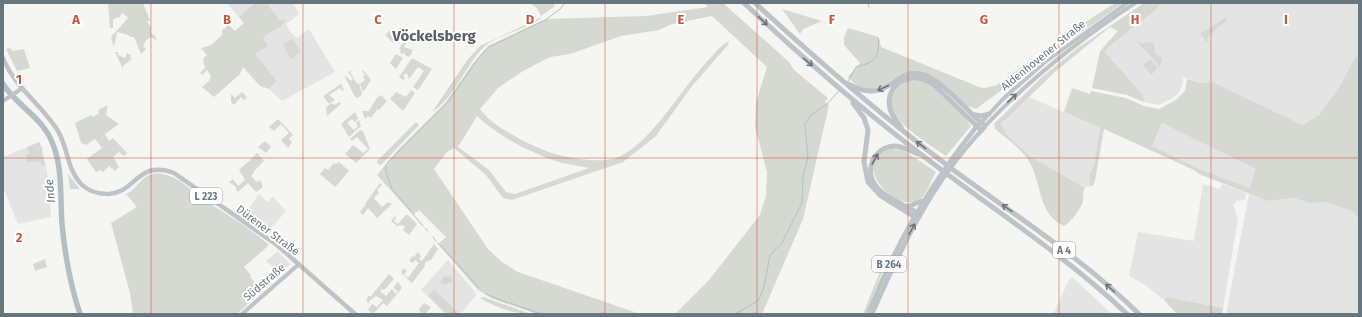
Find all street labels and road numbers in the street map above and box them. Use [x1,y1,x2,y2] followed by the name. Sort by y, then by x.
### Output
[999,17,1088,93] street label: Aldenhovener Straße
[190,188,222,204] road number: L 223
[234,203,302,258] street label: Dürener Straße
[1053,242,1075,258] road number: A 4
[872,256,906,272] road number: B 264
[241,261,288,304] street label: Südstraße

